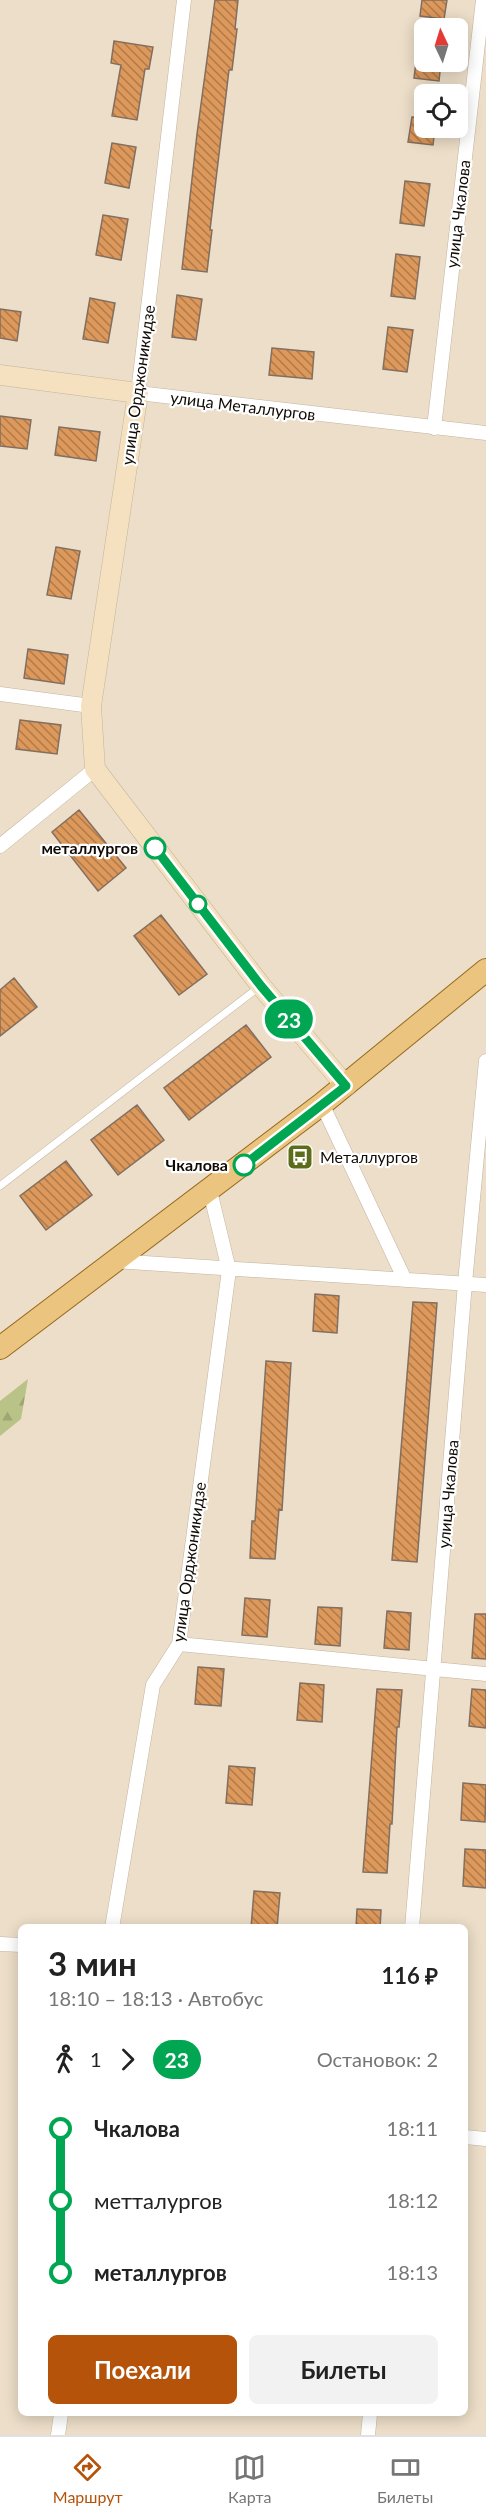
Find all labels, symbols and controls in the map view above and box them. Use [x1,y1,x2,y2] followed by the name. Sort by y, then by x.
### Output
[414,18,468,72] north arrow
[414,18,468,138] map controls
[414,84,468,138] button: locate
[441,159,474,269] street label: улица Чкалова
[117,304,158,466] street label: улица Орджоникидзе
[170,387,317,424] street label: улица Металлургов
[144,837,166,859] marker: металлургов
[41,838,138,857] place label: металлургов
[189,895,207,913] unlabelled marker
[262,1000,316,1038] line badge: 23
[277,1007,301,1032] text: 23
[285,1142,315,1172] bus stop icon: Металлургов
[320,1147,418,1166] place label: Металлургов
[233,1154,255,1176] marker: Чкалова
[166,1155,228,1174] place label: Чкалова
[433,1439,462,1549] street label: улица Чкалова
[168,1481,209,1643] street label: улица Орджоникидзе
[48,1943,137,1983] text: 3 мин
[382,1962,438,1989] text: 116 ₽
[48,1986,263,2010] text: 18:10 – 18:13 · Автобус
[48,2043,81,2076] icon: walk
[111,2043,144,2076] icon: forward
[90,2047,102,2071] text: 1
[165,2047,189,2072] text: 23
[317,2047,438,2071] text: Остановок: 2
[94,2115,180,2142] text: Чкалова
[387,2116,438,2140] text: 18:11
[94,2187,223,2214] text: метталургов
[387,2188,438,2212] text: 18:12
[94,2259,227,2286] text: металлургов
[387,2260,438,2284] text: 18:13
[48,2335,237,2404] button: Поехали
[249,2335,438,2404] button: Билеты
[53,2451,123,2506] tab: Маршрут
[228,2451,271,2506] tab: Карта
[377,2451,433,2506] tab: Билеты

